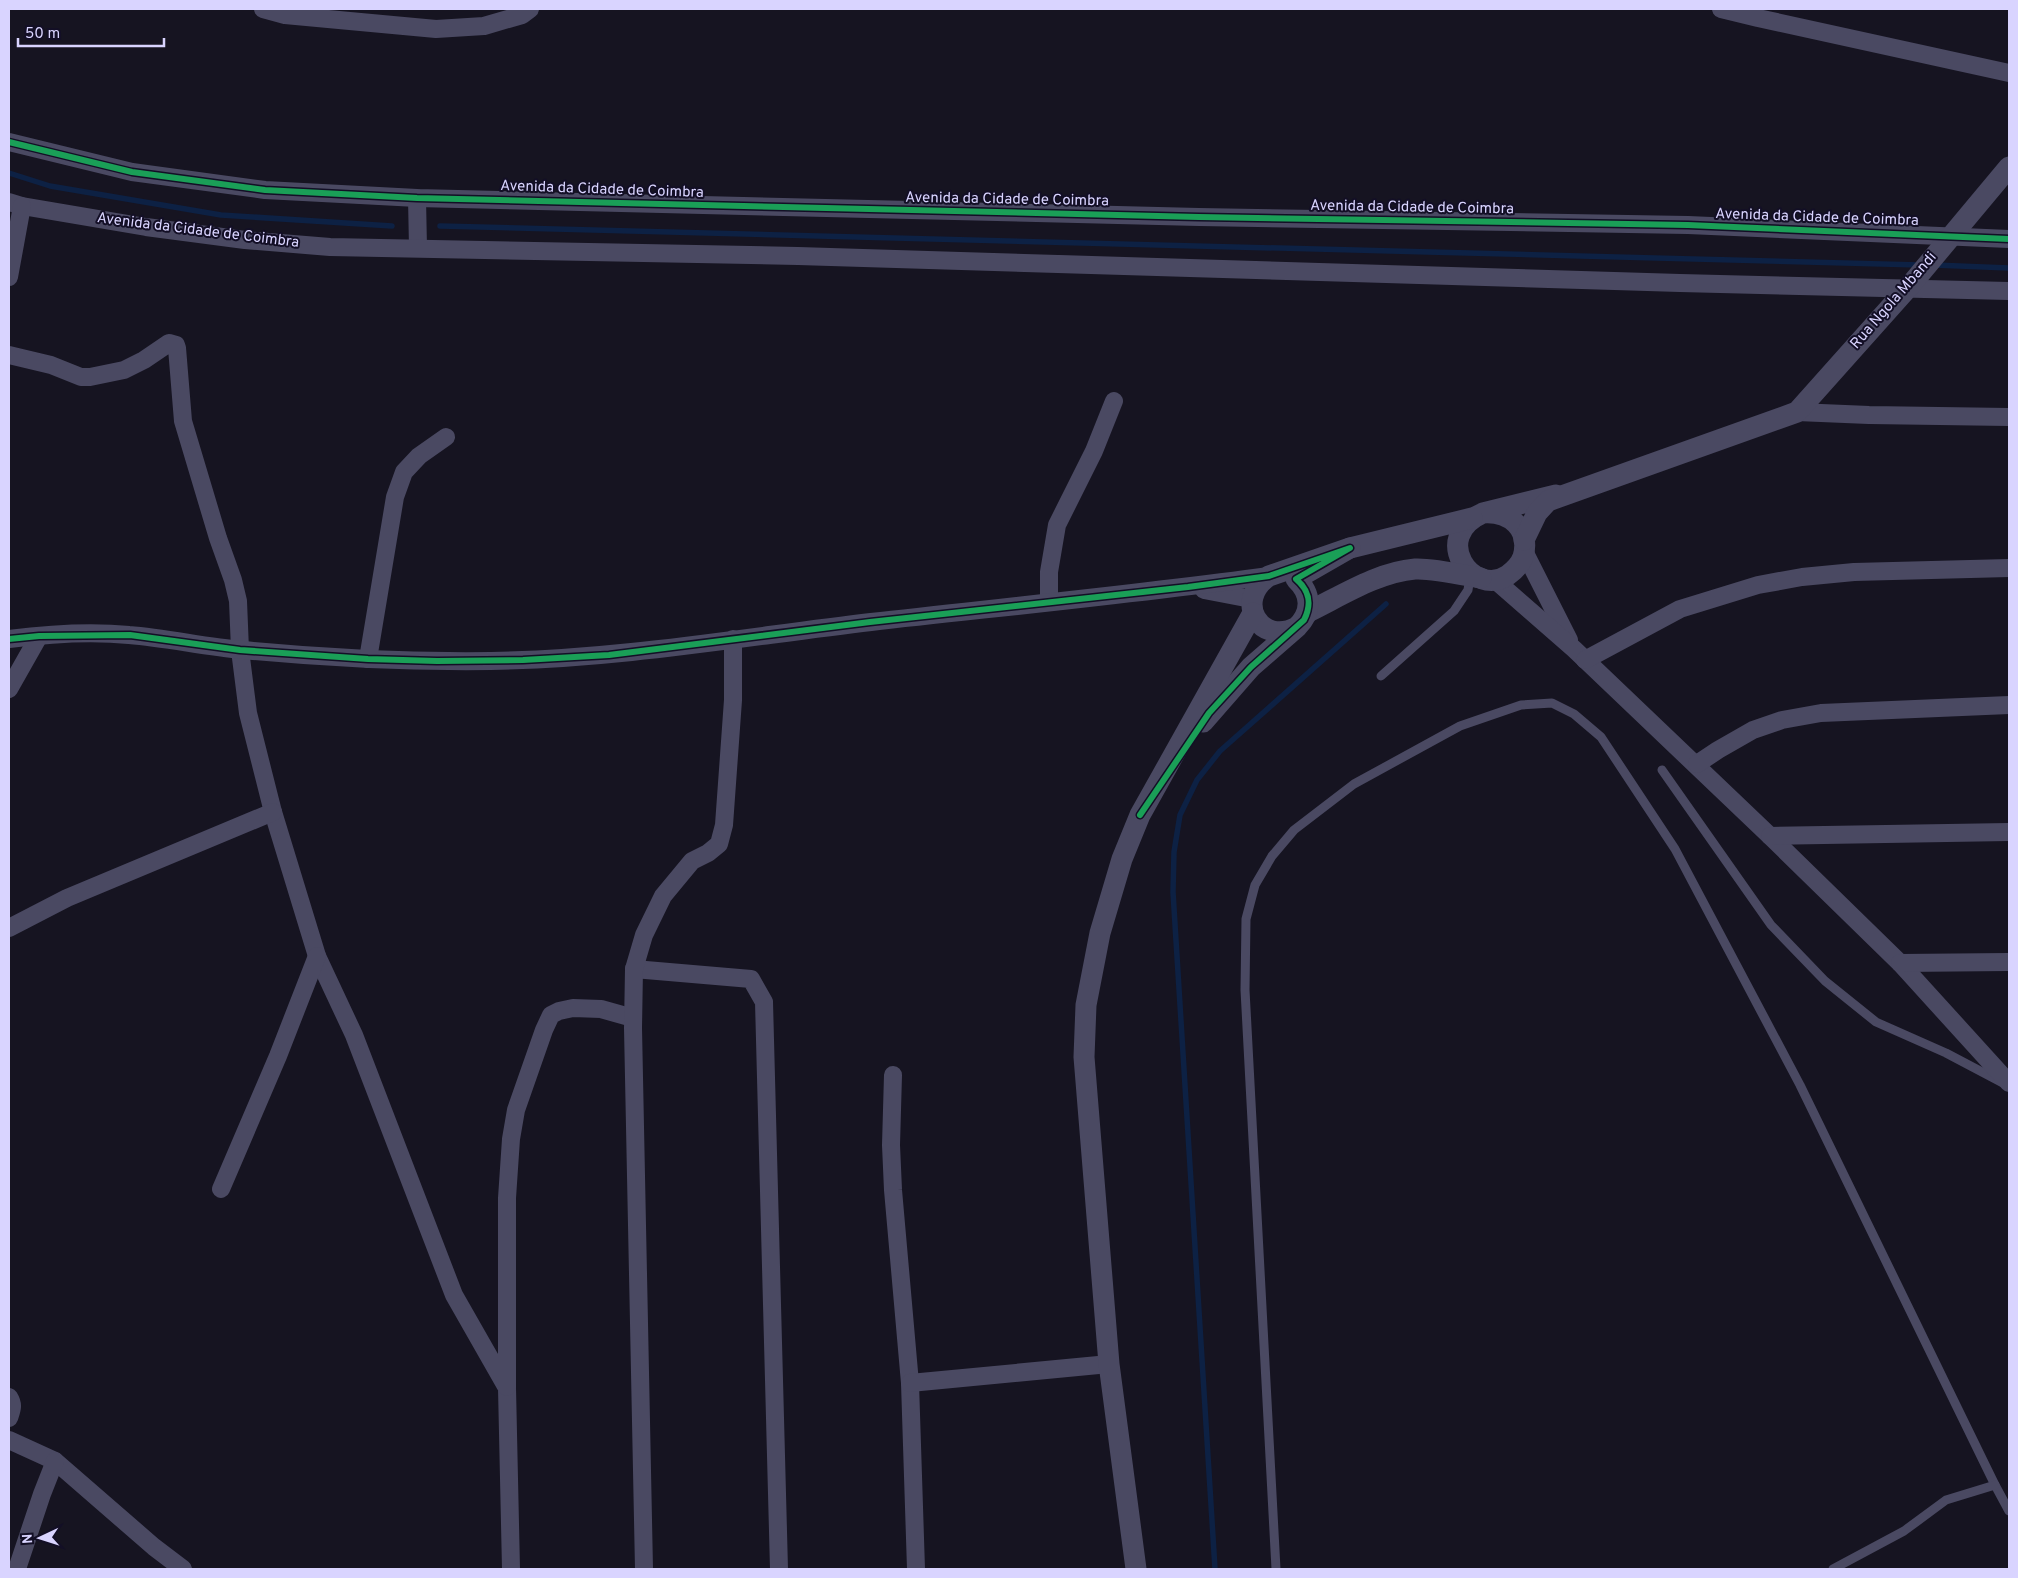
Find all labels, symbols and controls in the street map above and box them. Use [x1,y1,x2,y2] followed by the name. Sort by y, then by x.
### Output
[18,15,164,47] scale bar
[25,25,60,44] text: 50 m
[500,177,704,203] street label: Avenida da Cidade de Coimbra
[905,189,1109,211] street label: Avenida da Cidade de Coimbra
[1310,197,1514,219] street label: Avenida da Cidade de Coimbra
[1715,205,1919,231] street label: Avenida da Cidade de Coimbra
[96,209,300,253] street label: Avenida da Cidade de Coimbra
[1847,249,1941,353] street label: Rua Ngola Mbandi
[15,1513,65,1563] north arrow
[20,1533,37,1544] text: N

